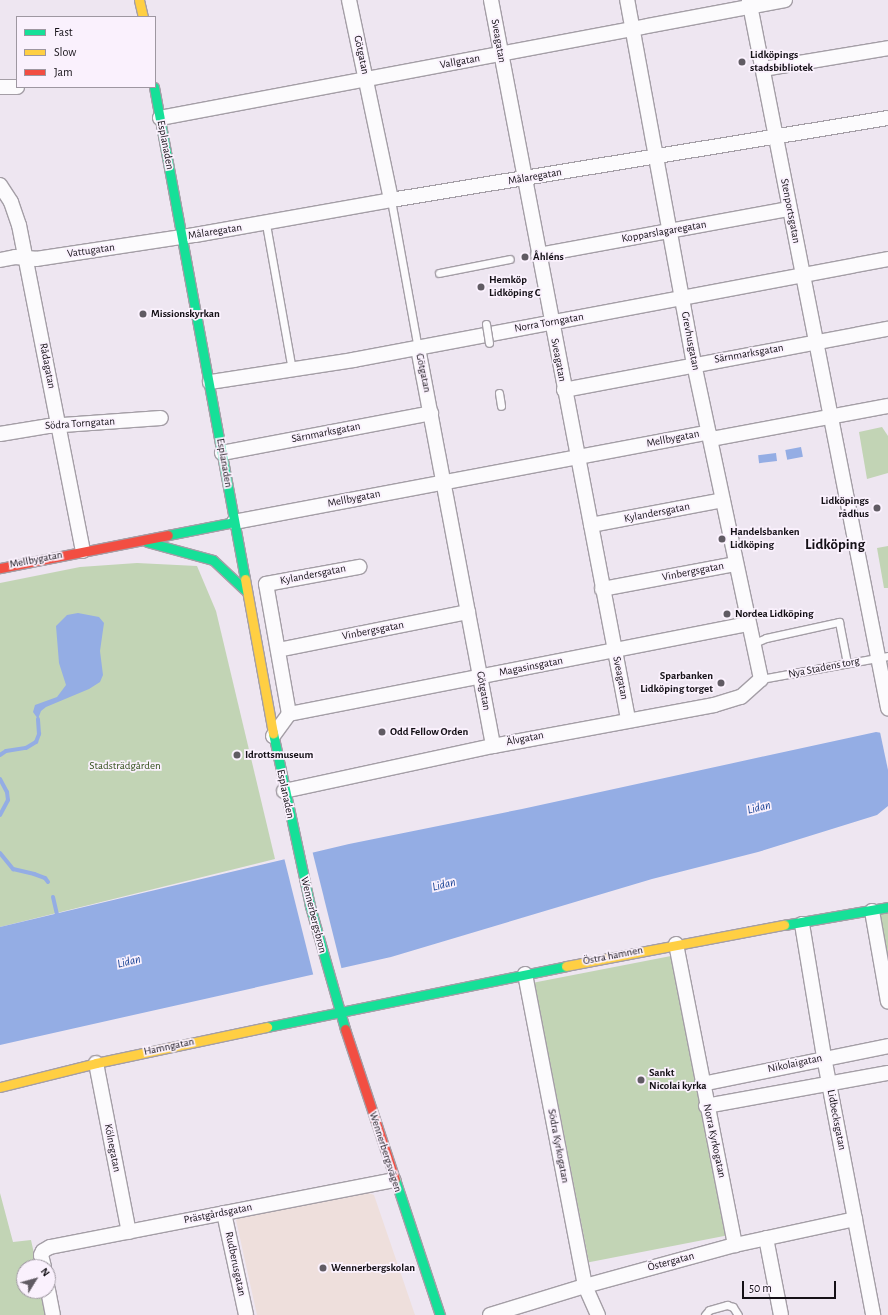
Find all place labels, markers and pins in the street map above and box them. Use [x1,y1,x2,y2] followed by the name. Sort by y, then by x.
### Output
[750,49,813,75] place label: Lidköpings stadsbibliotek
[737,57,747,67] marker: Lidköpings stadsbibliotek
[533,250,564,264] place label: Åhléns
[520,252,530,262] marker: Åhléns
[489,274,540,300] place label: Hemköp Lidköping C
[476,282,486,292] marker: Hemköp Lidköping C
[151,307,220,321] place label: Missionskyrkan
[138,309,148,319] marker: Missionskyrkan
[821,495,869,521] place label: Lidköpings rådhus
[872,503,882,513] marker: Lidköpings rådhus
[730,526,800,552] place label: Handelsbanken Lidköping
[717,534,727,544] marker: Handelsbanken Lidköping
[735,607,814,621] place label: Nordea Lidköping
[722,609,732,619] marker: Nordea Lidköping
[640,670,713,696] place label: Sparbanken Lidköping torget
[716,678,726,688] marker: Sparbanken Lidköping torget
[390,725,468,739] place label: Odd Fellow Orden
[377,727,387,737] marker: Odd Fellow Orden
[245,748,313,762] place label: Idrottsmuseum
[232,750,242,760] marker: Idrottsmuseum
[649,1067,707,1093] place label: Sankt Nicolai kyrka
[636,1075,646,1085] marker: Sankt Nicolai kyrka
[331,1261,415,1275] place label: Wennerbergskolan
[318,1263,328,1273] marker: Wennerbergskolan

